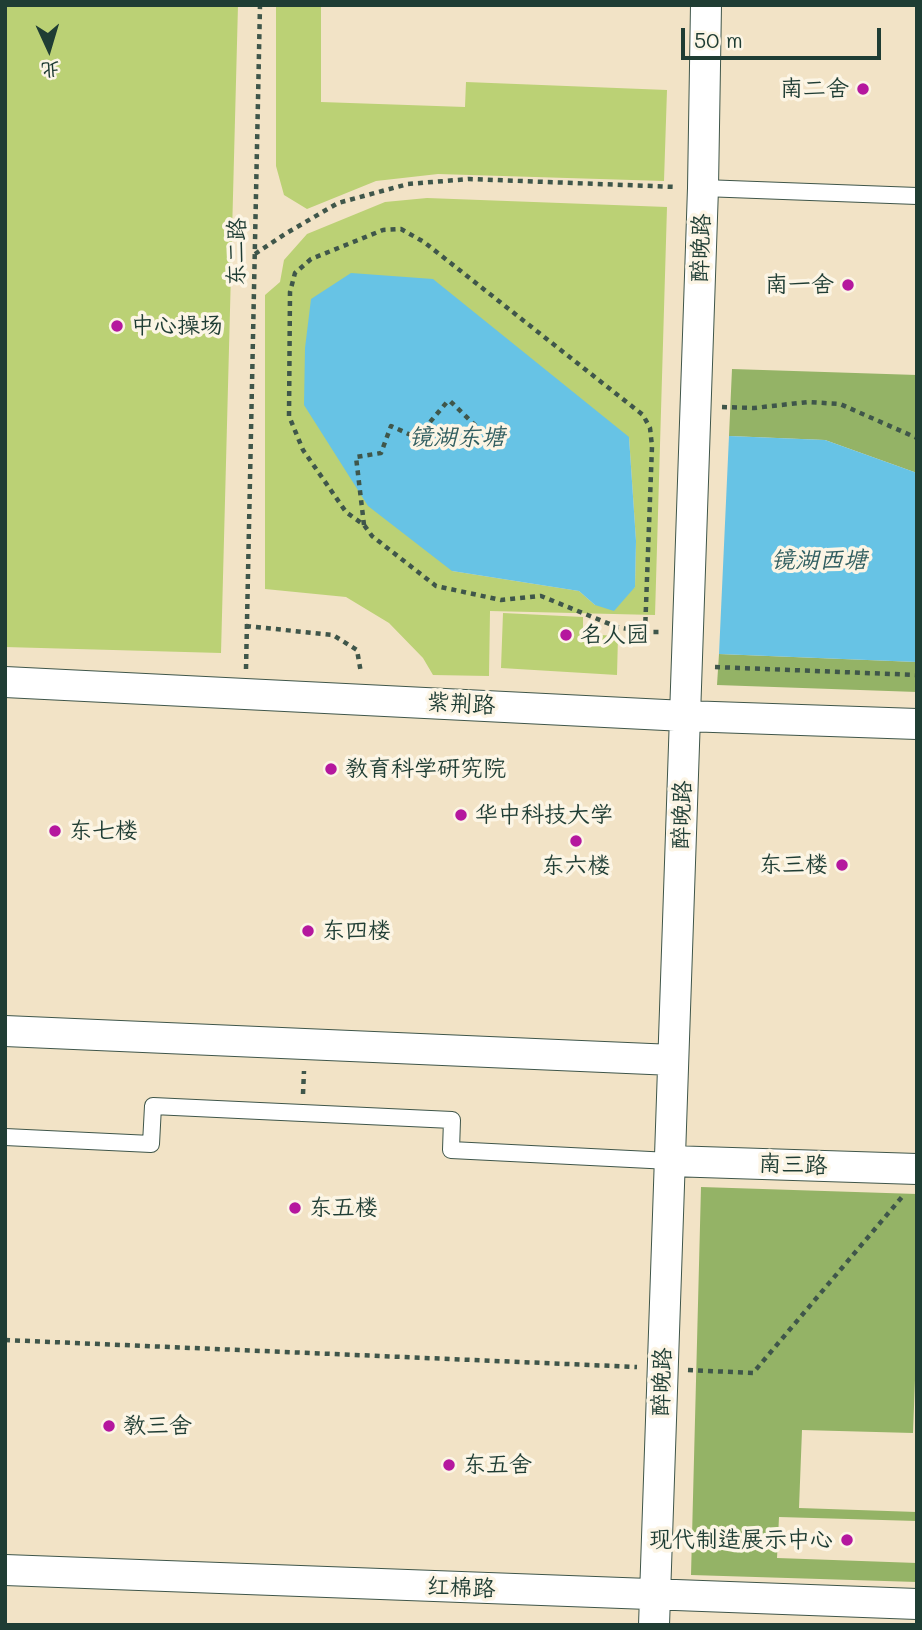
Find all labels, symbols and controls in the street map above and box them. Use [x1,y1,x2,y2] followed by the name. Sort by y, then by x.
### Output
[14,14,84,84] north arrow
[684,14,884,58] scale bar
[694,26,743,53] text: 50 m
[40,57,61,84] text: 北
[780,75,849,103] place label: 南二舍
[855,81,871,97] marker: 南二舍
[686,213,716,283] street label: 醉晚路
[223,217,251,287] street label: 东二路
[765,271,834,299] place label: 南一舍
[840,277,856,293] marker: 南一舍
[131,312,223,340] place label: 中心操场
[109,318,125,334] marker: 中心操场
[409,424,505,452] water label: 镜湖东塘
[771,547,867,575] water label: 镜湖西塘
[580,621,649,649] place label: 名人园
[558,627,574,643] marker: 名人园
[426,688,496,720] street label: 紫荆路
[345,755,506,783] place label: 教育科学研究院
[323,761,339,777] marker: 教育科学研究院
[667,780,697,850] street label: 醉晚路
[475,801,613,829] place label: 华中科技大学
[453,807,469,823] marker: 华中科技大学
[69,817,138,845] place label: 东七楼
[47,823,63,839] marker: 东七楼
[568,833,584,849] marker: 东六楼
[759,851,828,879] place label: 东三楼
[542,852,610,880] place label: 东六楼
[834,857,850,873] marker: 东三楼
[322,917,391,945] place label: 东四楼
[300,923,316,939] marker: 东四楼
[758,1150,828,1180] street label: 南三路
[309,1194,378,1222] place label: 东五楼
[287,1200,303,1216] marker: 东五楼
[647,1347,677,1417] street label: 醉晚路
[123,1412,192,1440] place label: 教三舍
[101,1418,117,1434] marker: 教三舍
[463,1451,532,1479] place label: 东五舍
[441,1457,457,1473] marker: 东五舍
[649,1526,833,1554] place label: 现代制造展示中心
[839,1532,855,1548] marker: 现代制造展示中心
[426,1573,496,1603] street label: 红棉路

